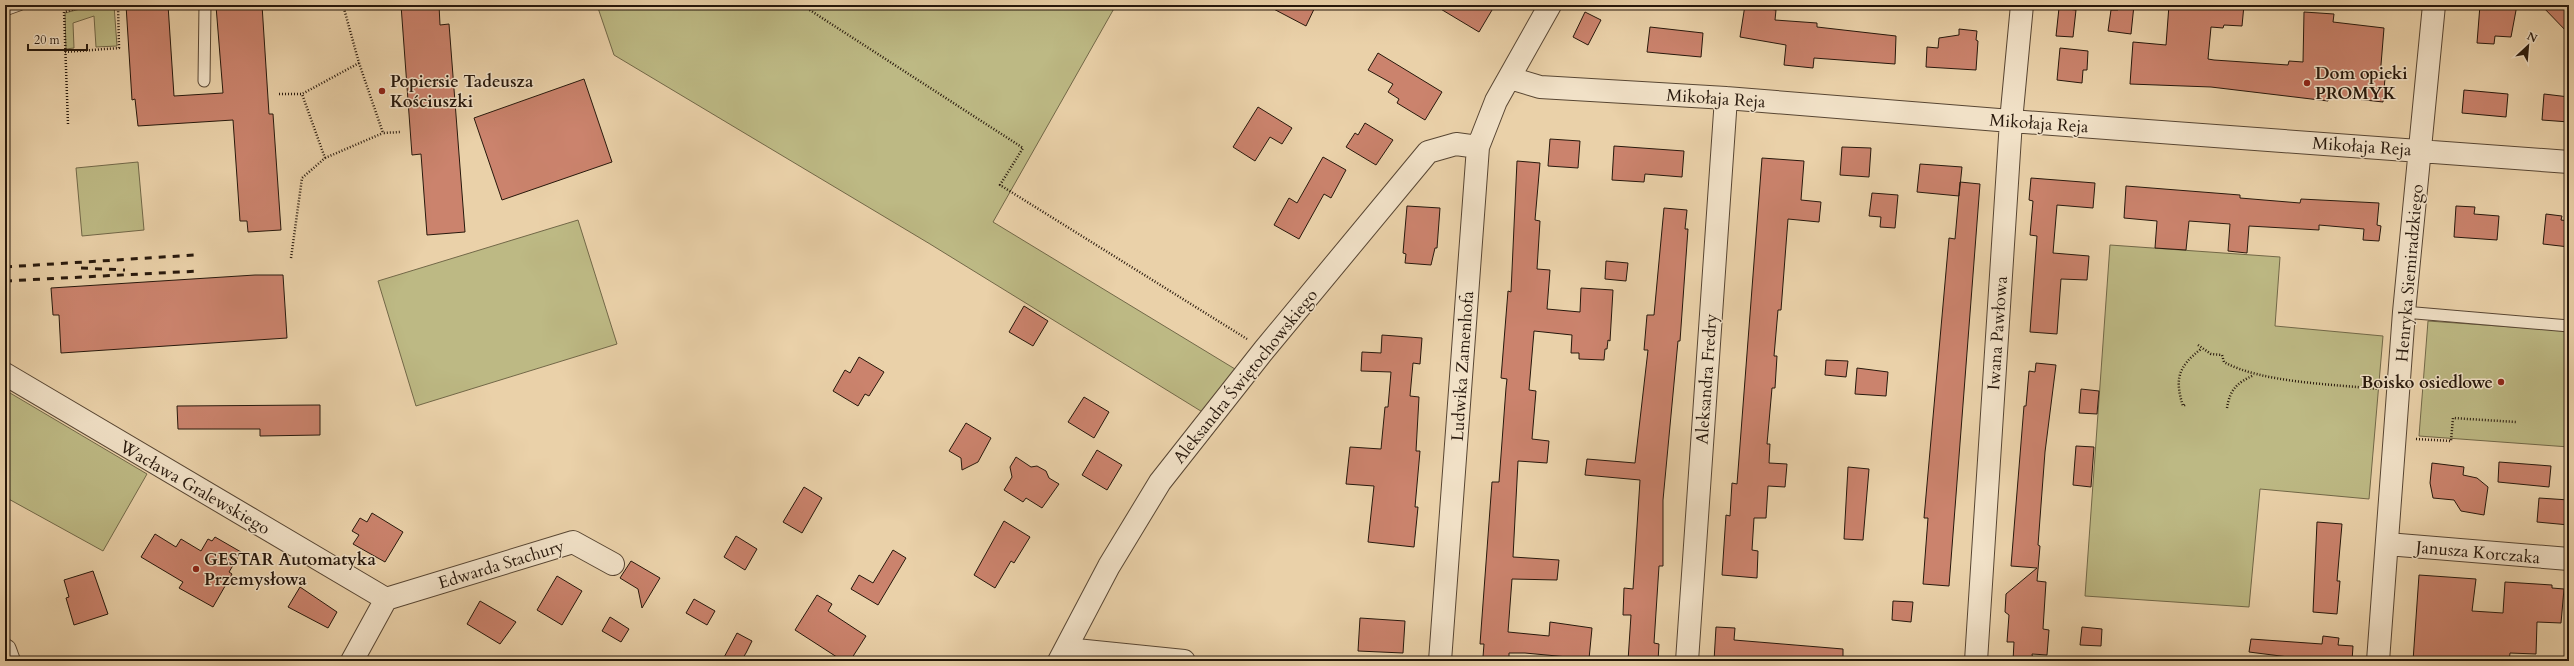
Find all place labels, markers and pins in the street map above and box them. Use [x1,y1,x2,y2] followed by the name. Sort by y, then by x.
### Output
[2315,62,2408,105] place label: Dom opieki PROMYK
[390,70,534,113] place label: Popiersie Tadeusza Kościuszki
[2302,78,2312,88] marker: Dom opieki PROMYK
[377,86,387,96] marker: Popiersie Tadeusza Kościuszki
[2361,371,2493,394] place label: Boisko osiedlowe
[2496,377,2506,387] marker: Boisko osiedlowe
[204,548,376,591] place label: GESTAR Automatyka Przemysłowa
[191,564,201,574] marker: GESTAR Automatyka Przemysłowa

